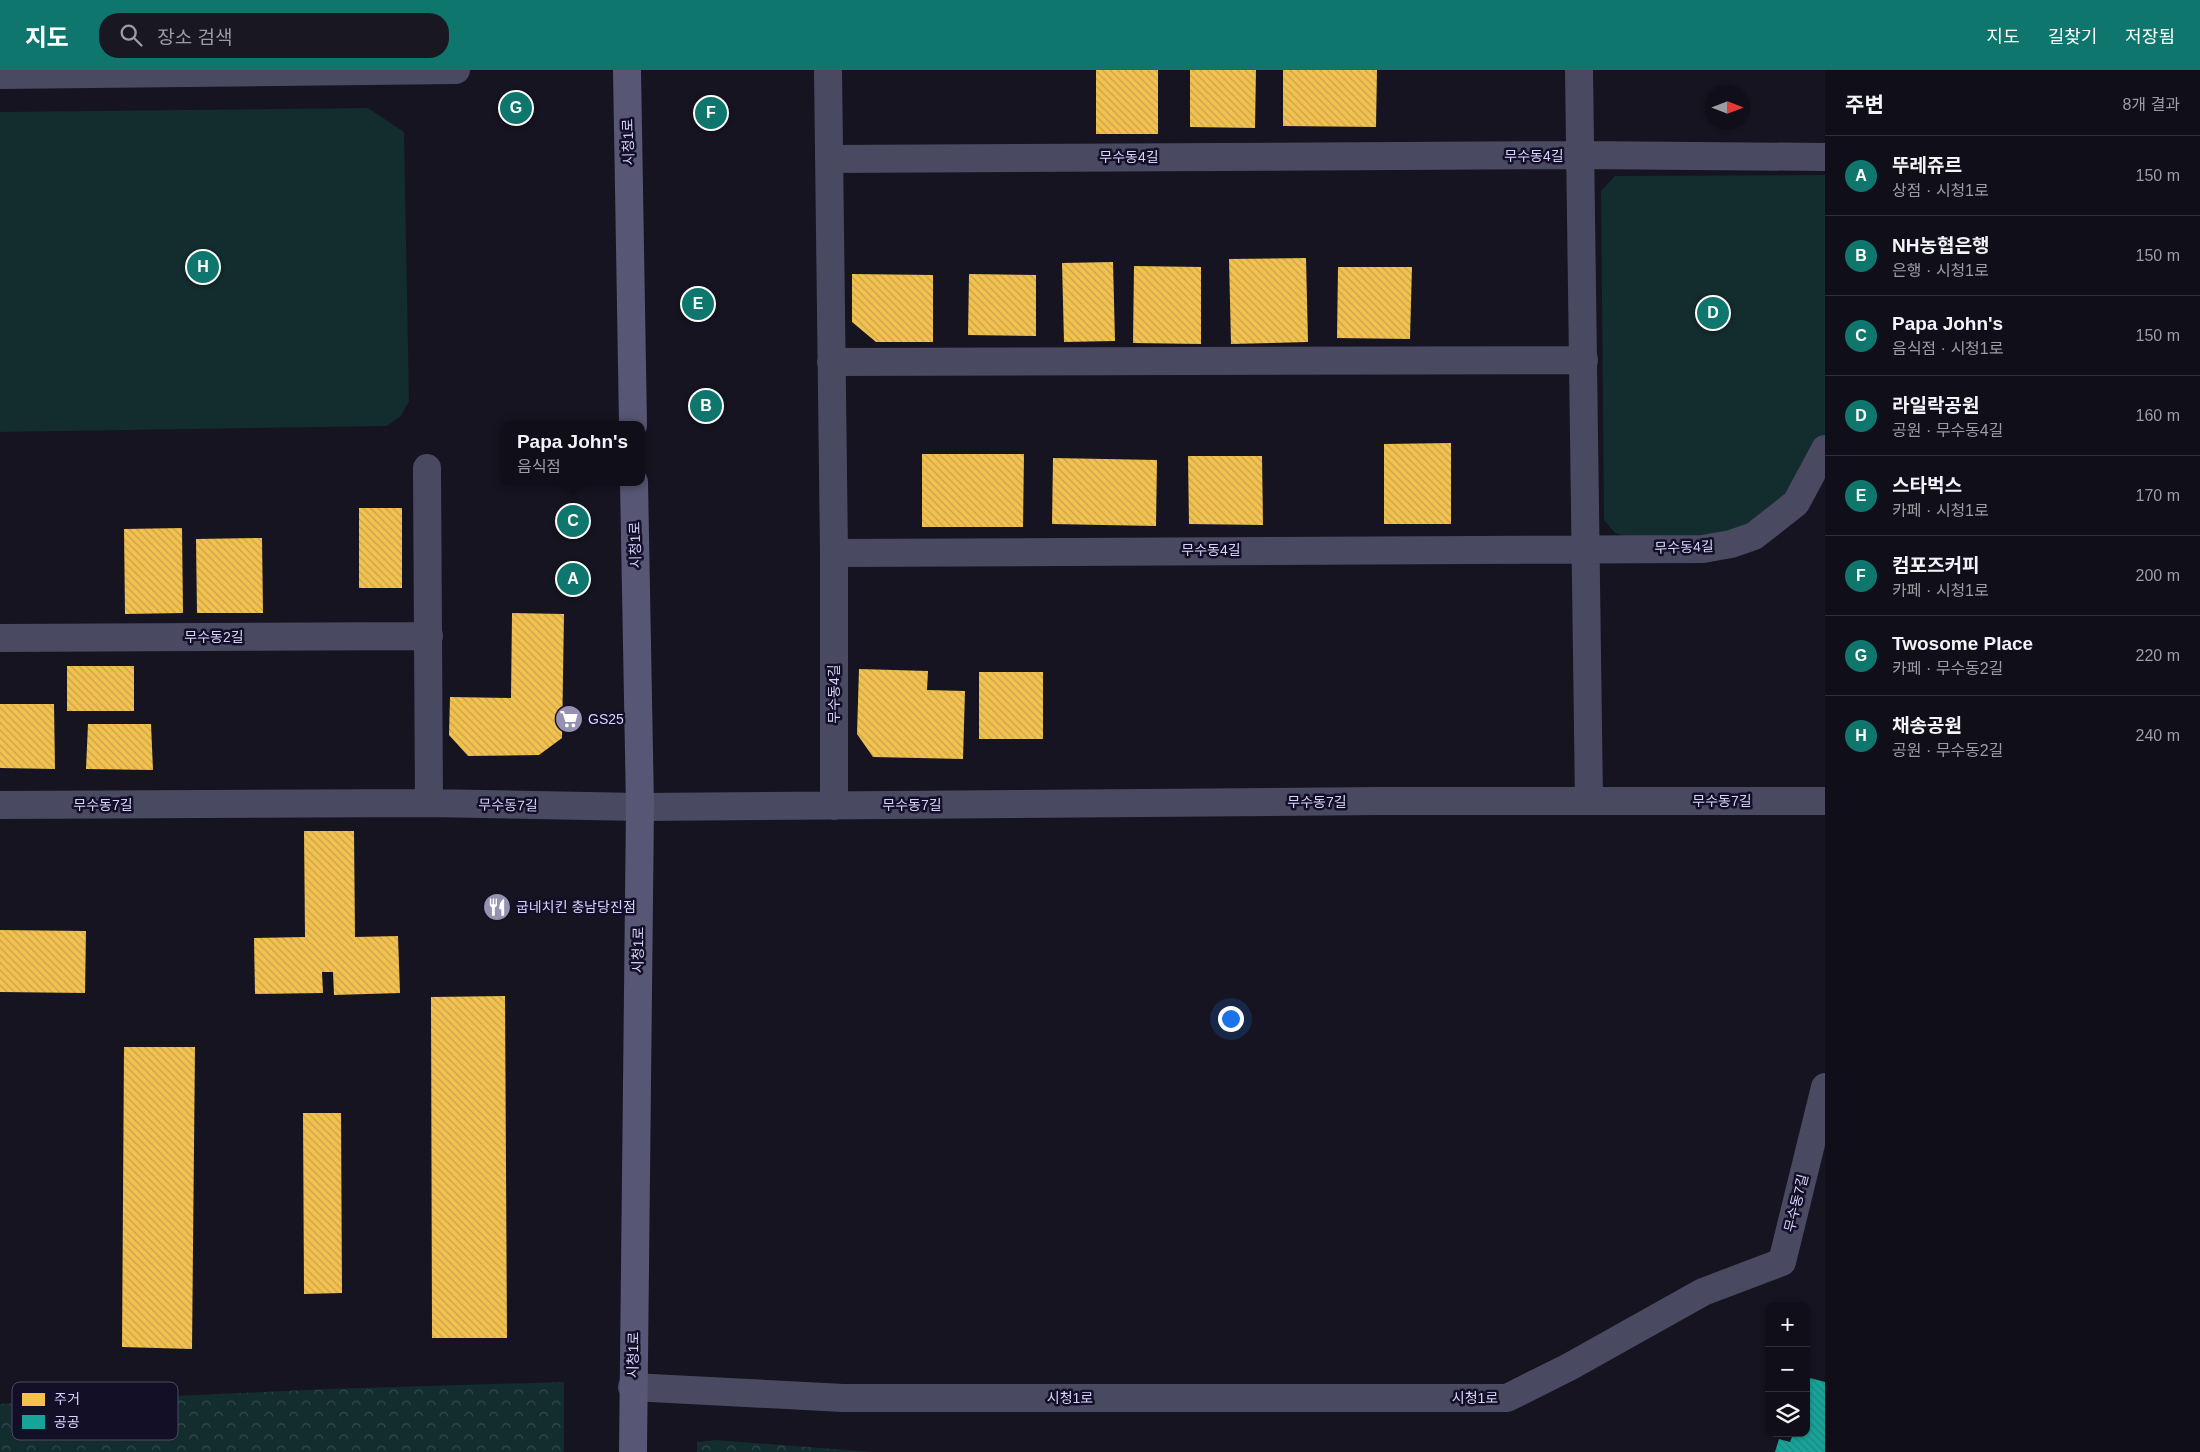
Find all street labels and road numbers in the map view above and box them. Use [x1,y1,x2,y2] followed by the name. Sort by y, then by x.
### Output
[620,119,636,165] street label: 시청1로
[1504,148,1564,164] street label: 무수동4길
[1099,149,1159,165] street label: 무수동4길
[627,522,643,568] street label: 시청1로
[1654,538,1714,556] street label: 무수동4길
[1181,542,1241,558] street label: 무수동4길
[184,629,244,645] street label: 무수동2길
[826,664,842,724] street label: 무수동4길
[1692,793,1752,809] street label: 무수동7길
[1287,794,1347,810] street label: 무수동7길
[478,796,538,814] street label: 무수동7길
[73,797,133,813] street label: 무수동7길
[882,797,942,813] street label: 무수동7길
[630,927,646,973] street label: 시청1로
[1781,1172,1811,1234] street label: 무수동7길
[625,1332,641,1378] street label: 시청1로
[1047,1390,1093,1406] street label: 시청1로
[1452,1390,1498,1406] street label: 시청1로

